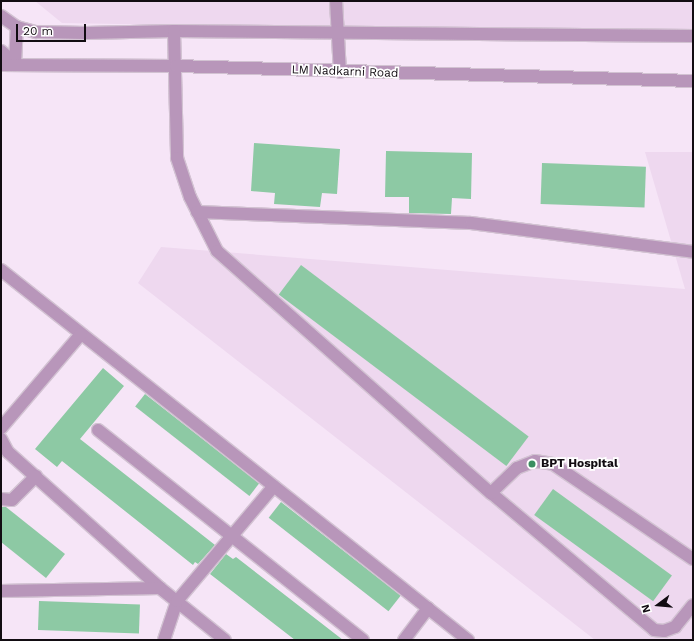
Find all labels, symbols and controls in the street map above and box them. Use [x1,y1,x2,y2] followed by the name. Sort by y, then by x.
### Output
[18,16,88,42] scale bar
[23,24,53,38] text: 20 m
[291,63,399,81] street label: LM Nadkarni Road
[541,457,618,471] place label: BPT Hospital
[526,458,538,470] marker: BPT Hospital
[638,585,678,625] north arrow
[639,603,653,614] text: N

